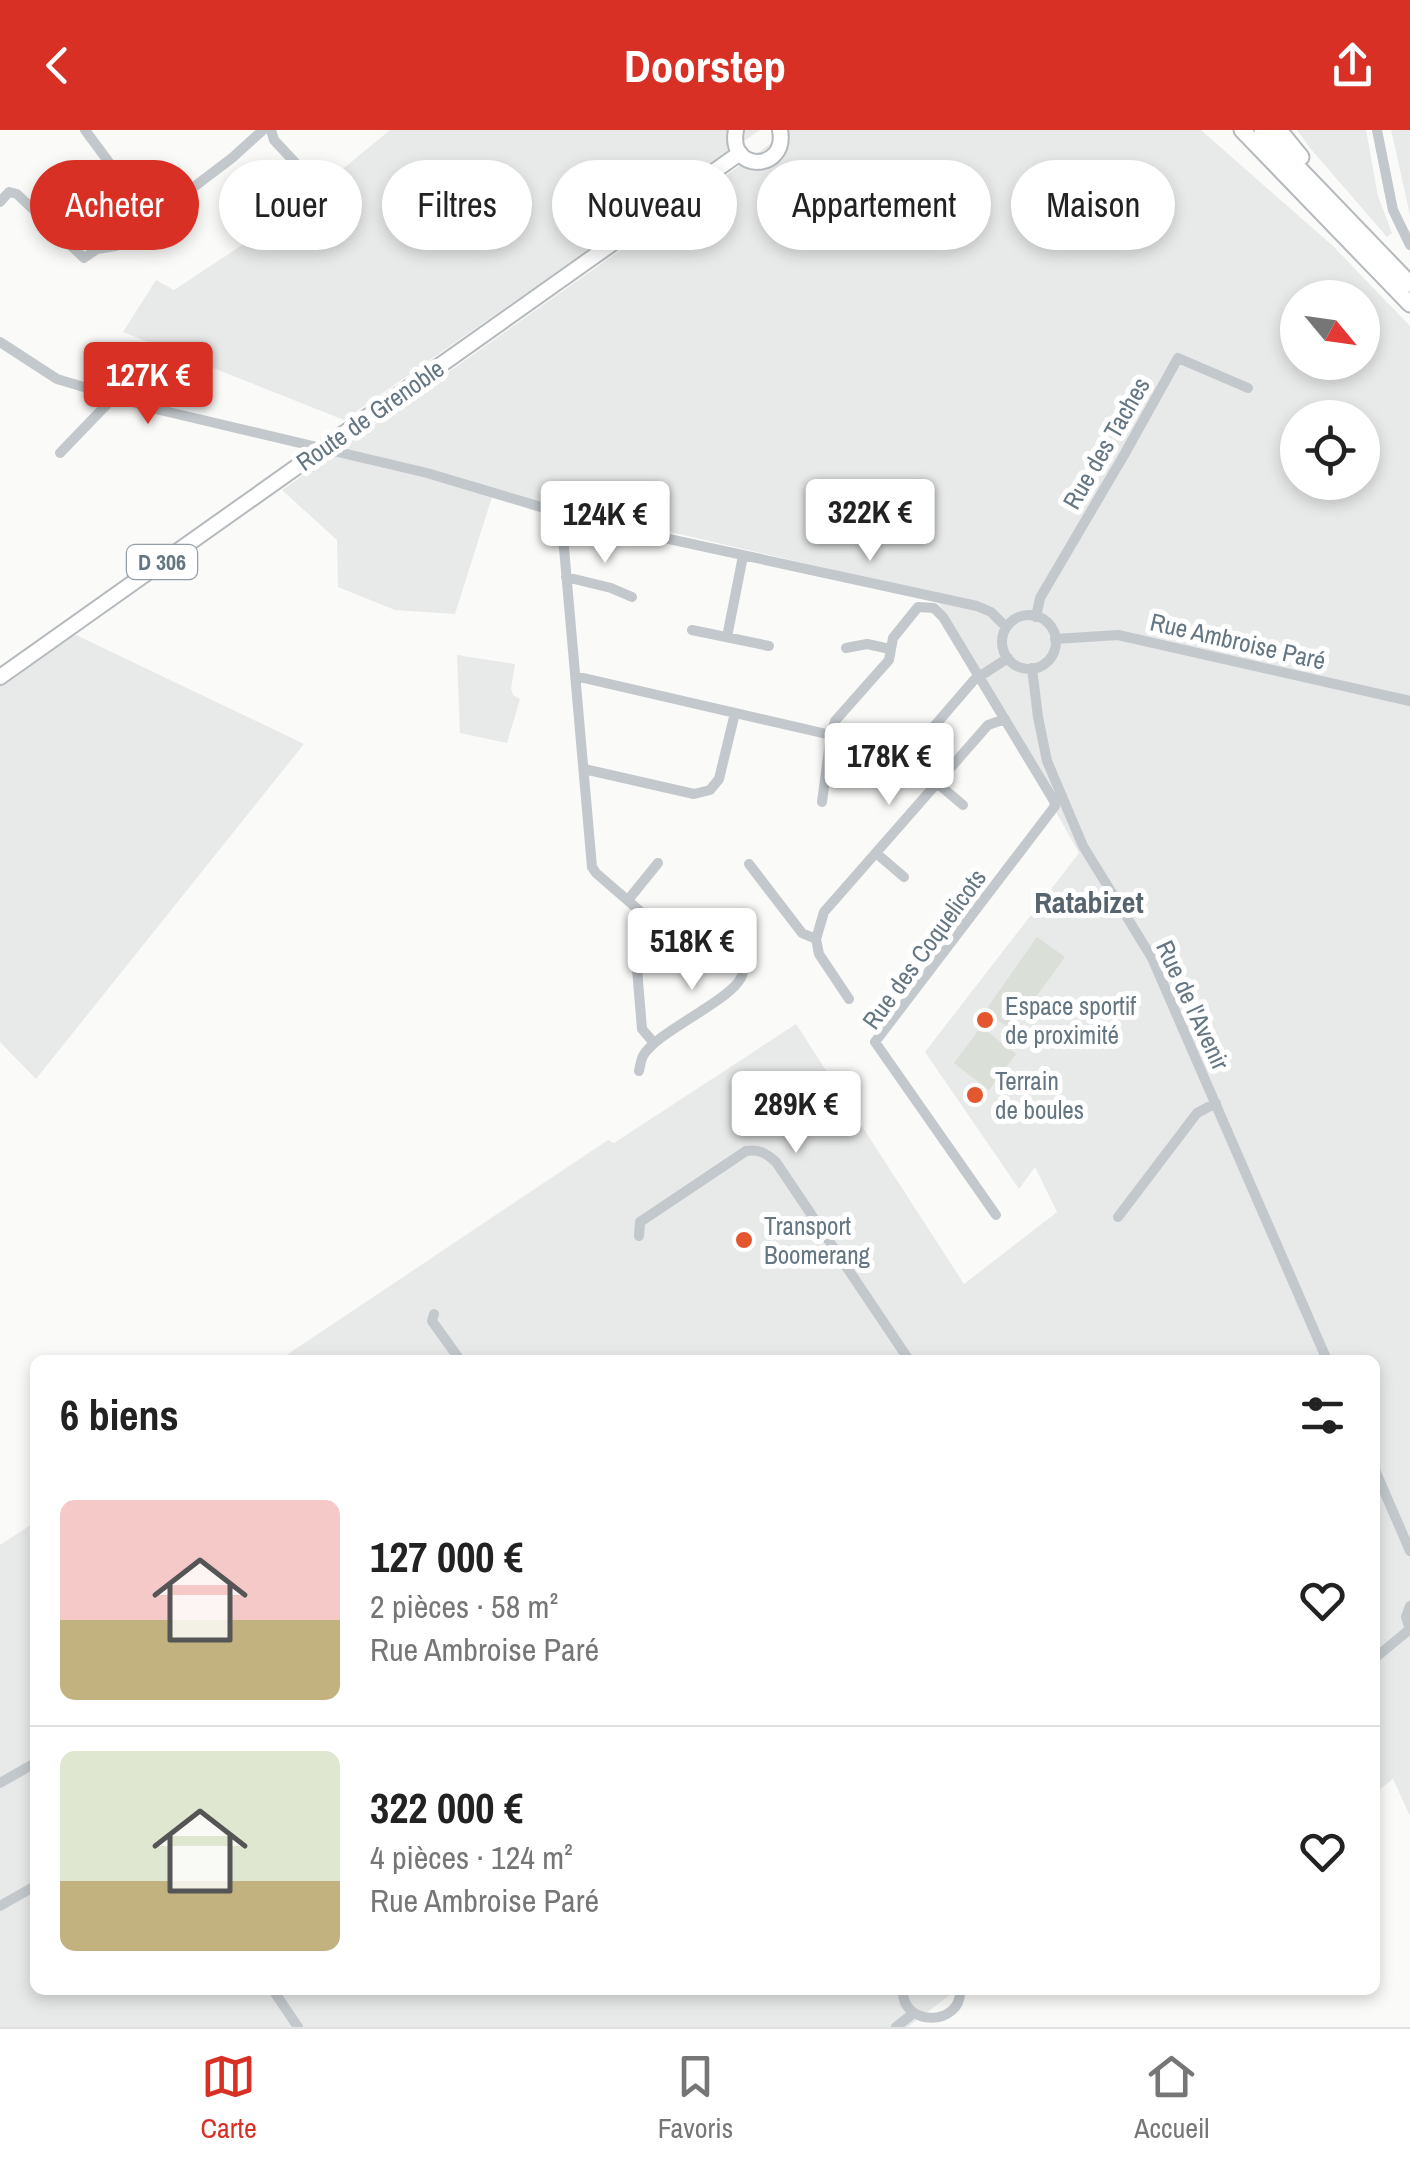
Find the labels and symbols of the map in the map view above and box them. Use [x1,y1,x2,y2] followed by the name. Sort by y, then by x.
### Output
[1280,280,1380,380] north arrow
[67,342,229,427] pin: 127K €
[289,351,451,479] street label: Route de Grenoble
[1055,371,1157,515] street label: Rue des Taches
[789,479,951,564] pin: 322K €
[524,481,686,566] pin: 124K €
[127,545,197,579] road number: D 306
[1147,604,1329,678] street label: Rue Ambroise Paré
[808,723,970,808] pin: 178K €
[854,862,994,1036] street label: Rue des Coquelicots
[1034,882,1144,922] district label: Ratabizet
[611,908,773,993] pin: 518K €
[1148,935,1238,1075] street label: Rue de l'Avenir
[1005,989,1136,1052] place label: Espace sportif de proximité
[974,1009,996,1031] marker: Espace sportif de proximité
[995,1064,1084,1127] place label: Terrain de boules
[715,1071,877,1156] pin: 289K €
[964,1084,986,1106] marker: Terrain de boules
[764,1209,871,1272] place label: Transport Boomerang
[733,1229,755,1251] marker: Transport Boomerang

